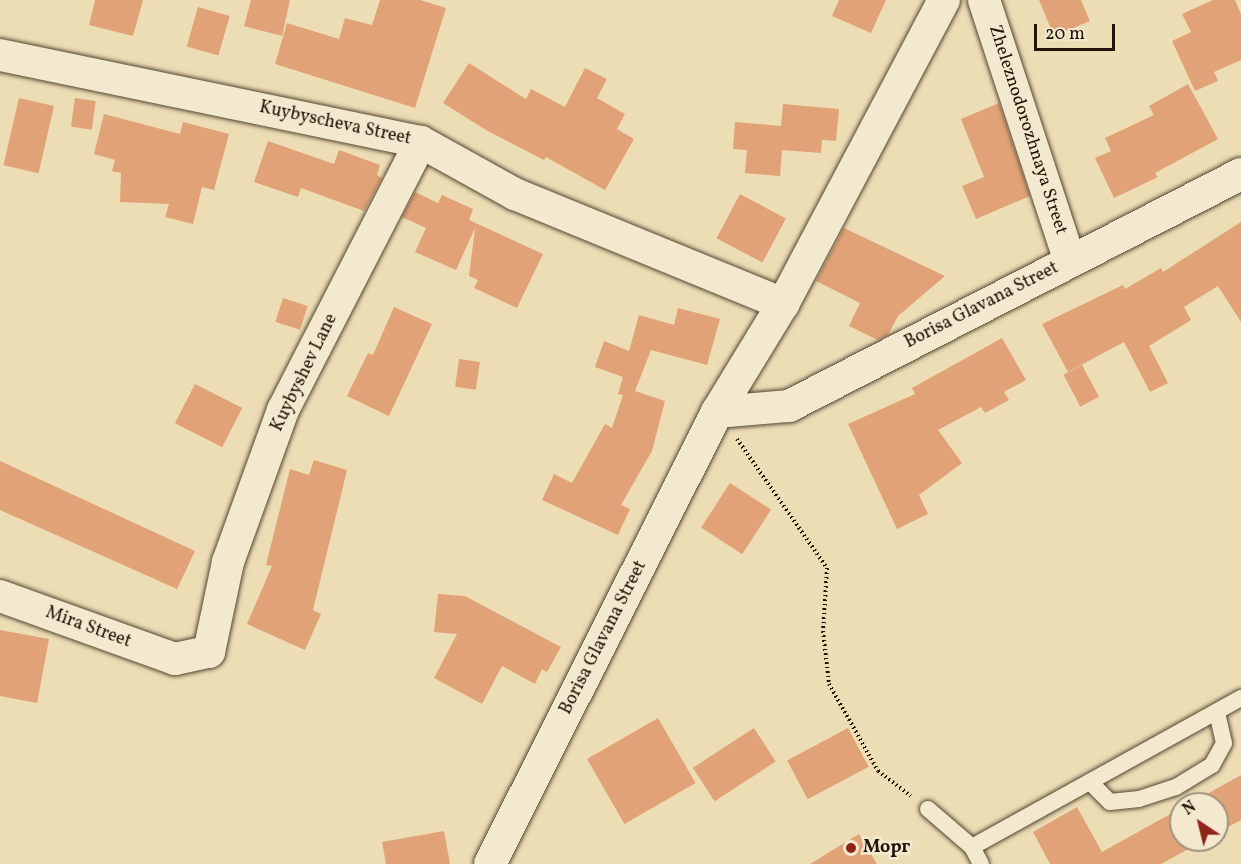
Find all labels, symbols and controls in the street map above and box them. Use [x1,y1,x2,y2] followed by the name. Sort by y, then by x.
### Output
[1037,12,1118,50] scale bar
[983,22,1071,238] street label: Zheleznodorozhnaya Street
[1045,22,1085,47] text: 20 m
[257,97,413,151] street label: Kuybyscheva Street
[901,258,1063,354] street label: Borisa Glavana Street
[267,310,343,436] street label: Kuybyshev Lane
[556,557,652,719] street label: Borisa Glavana Street
[42,603,134,653] street label: Mira Street
[1169,792,1229,852] north arrow
[1179,797,1201,821] text: N
[863,837,910,859] place label: Морг
[844,841,858,855] marker: Морг

